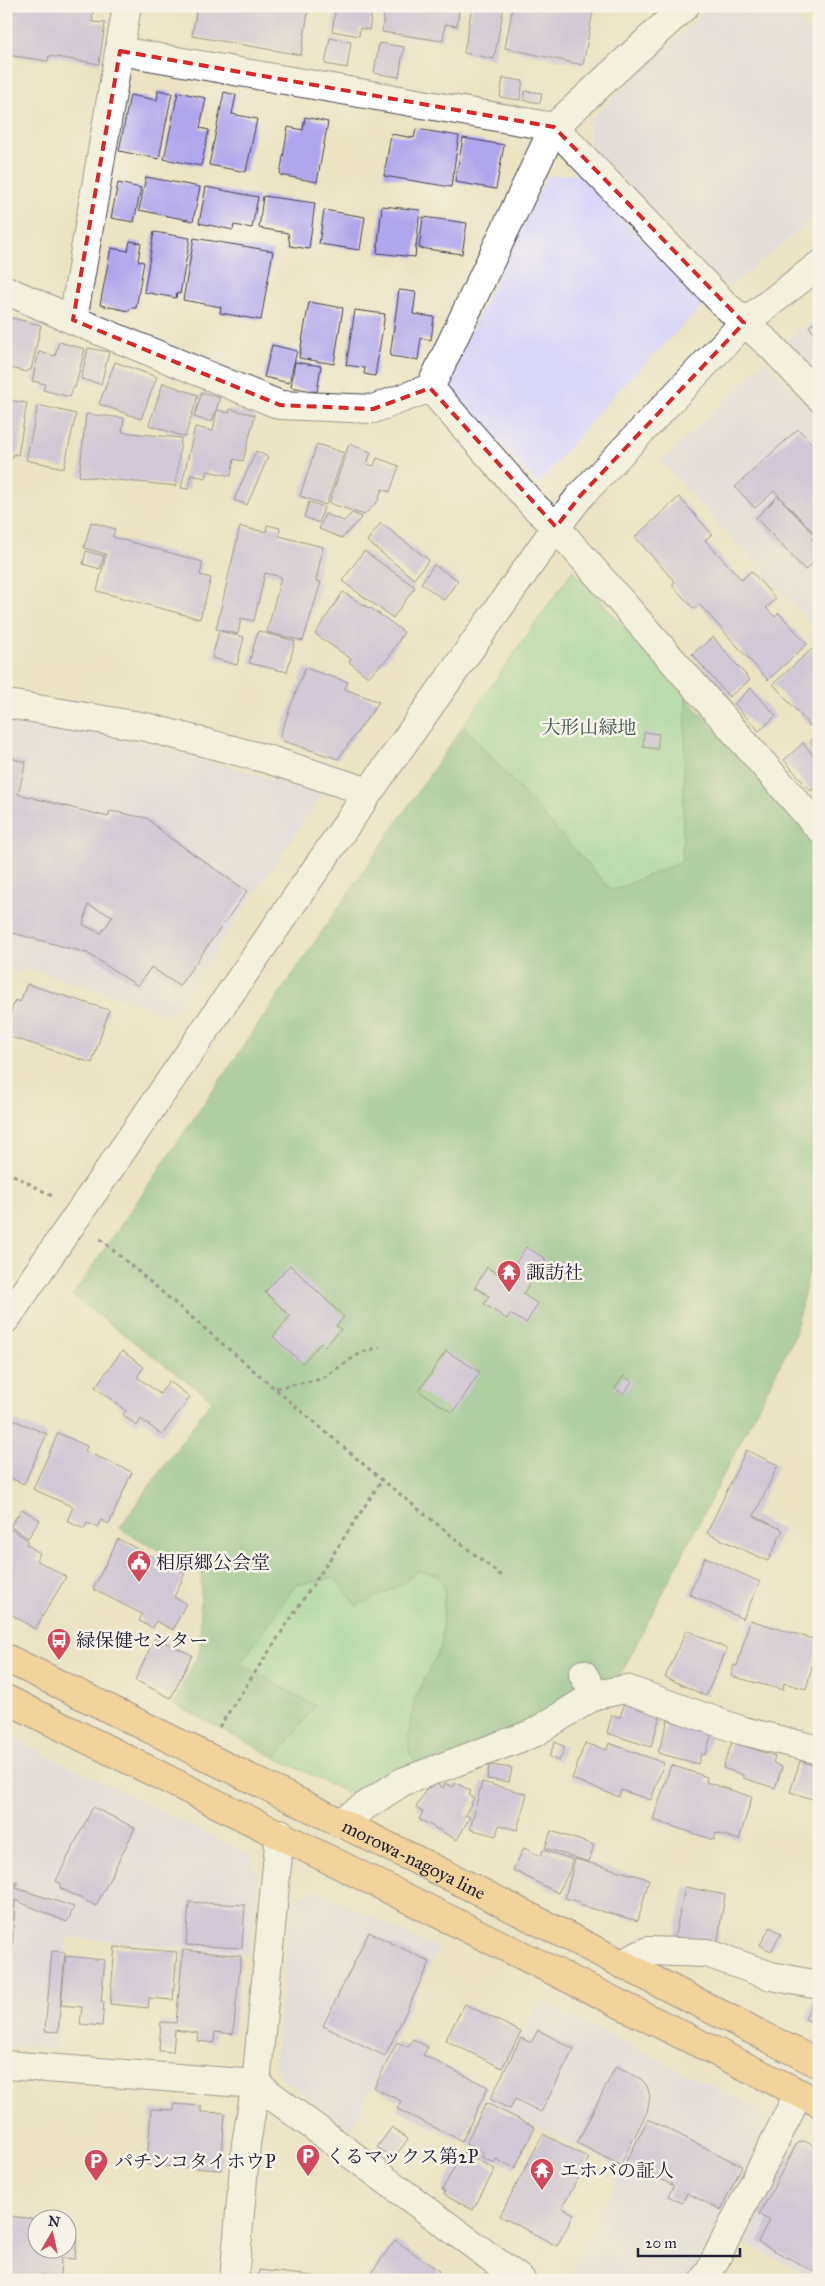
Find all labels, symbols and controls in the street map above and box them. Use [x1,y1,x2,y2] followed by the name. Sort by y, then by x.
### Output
[541,716,637,739] park label: 大形山緑地
[496,1259,522,1293] temple icon: 諏訪社
[526,1261,583,1284] place label: 諏訪社
[126,1549,152,1583] public building icon: 相原郷公会堂
[156,1551,270,1574] place label: 相原郷公会堂
[46,1627,72,1661] bus stop icon: 緑保健センター
[76,1629,208,1652] place label: 緑保健センター
[339,1814,490,1904] street label: morowa-nagoya line
[295,2143,321,2177] parking icon: くるマックス第2P
[326,2145,478,2168] place label: くるマックス第2P
[83,2148,109,2182] parking icon: パチンコタイホウP
[114,2150,276,2173] place label: パチンコタイホウP
[529,2157,555,2191] temple icon: エホバの証人
[560,2159,674,2182] place label: エホバの証人
[28,2208,78,2258] north arrow
[47,2212,61,2231] text: N
[638,2226,740,2258] scale bar
[645,2234,677,2252] text: 20 m

